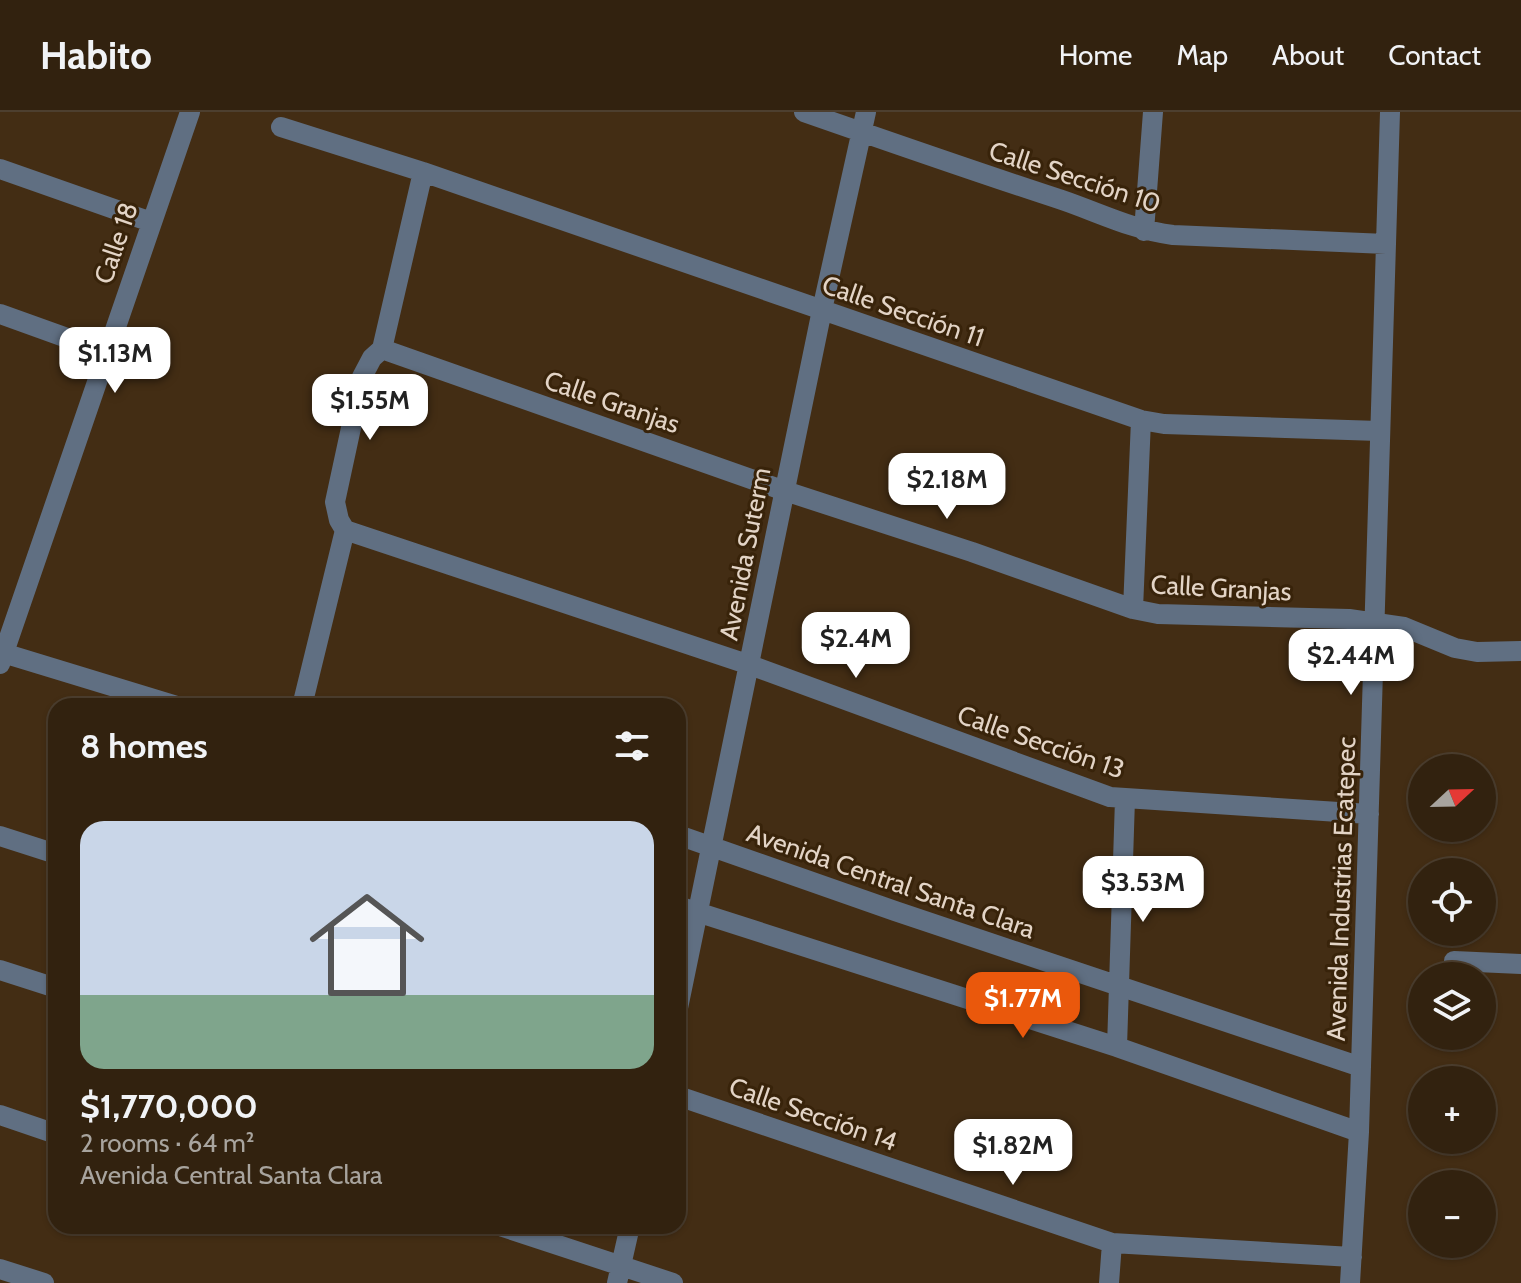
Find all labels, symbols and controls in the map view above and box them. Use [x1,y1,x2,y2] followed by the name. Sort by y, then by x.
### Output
[40,32,152,79] text: Habito
[1059,38,1132,72] text: Home
[1176,38,1228,72] text: Map
[1272,38,1344,72] text: About
[1388,38,1481,72] text: Contact
[985,134,1165,220] street label: Calle Sección 10
[87,198,145,288] street label: Calle 18
[818,268,988,354] street label: Calle Sección 11
[50,327,180,395] pin: $1.13M
[77,337,153,369] text: $1.13M
[540,364,684,440] street label: Calle Granjas
[305,374,435,442] pin: $1.55M
[330,384,410,416] text: $1.55M
[882,453,1012,521] pin: $2.18M
[906,463,988,495] text: $2.18M
[713,465,777,643] street label: Avenida Suterm
[1150,568,1292,608] street label: Calle Granjas
[800,612,912,680] pin: $2.4M
[820,622,892,654] text: $2.4M
[1286,629,1416,697] pin: $2.44M
[1307,639,1395,671] text: $2.44M
[953,698,1129,786] street label: Calle Sección 13
[610,724,654,768] icon: filters
[80,725,208,767] text: 8 homes
[1320,736,1362,1042] street label: Avenida Industrias Ecatepec
[1408,754,1496,842] north arrow
[1408,754,1496,1258] map controls
[743,817,1040,946] street label: Avenida Central Santa Clara
[1078,856,1208,924] pin: $3.53M
[1408,858,1496,946] button: locate
[1101,866,1185,898] text: $3.53M
[295,873,439,1017] icon: home
[1408,962,1496,1050] button: layers
[958,972,1088,1040] pin: $1.77M
[984,982,1062,1014] text: $1.77M
[1408,1066,1496,1154] button: +
[725,1070,901,1158] street label: Calle Sección 14
[80,1085,258,1127] text: $1,770,000
[948,1119,1078,1187] pin: $1.82M
[80,1127,255,1159] text: 2 rooms · 64 m²
[972,1129,1054,1161] text: $1.82M
[80,1159,383,1191] text: Avenida Central Santa Clara
[1408,1170,1496,1258] button: −

